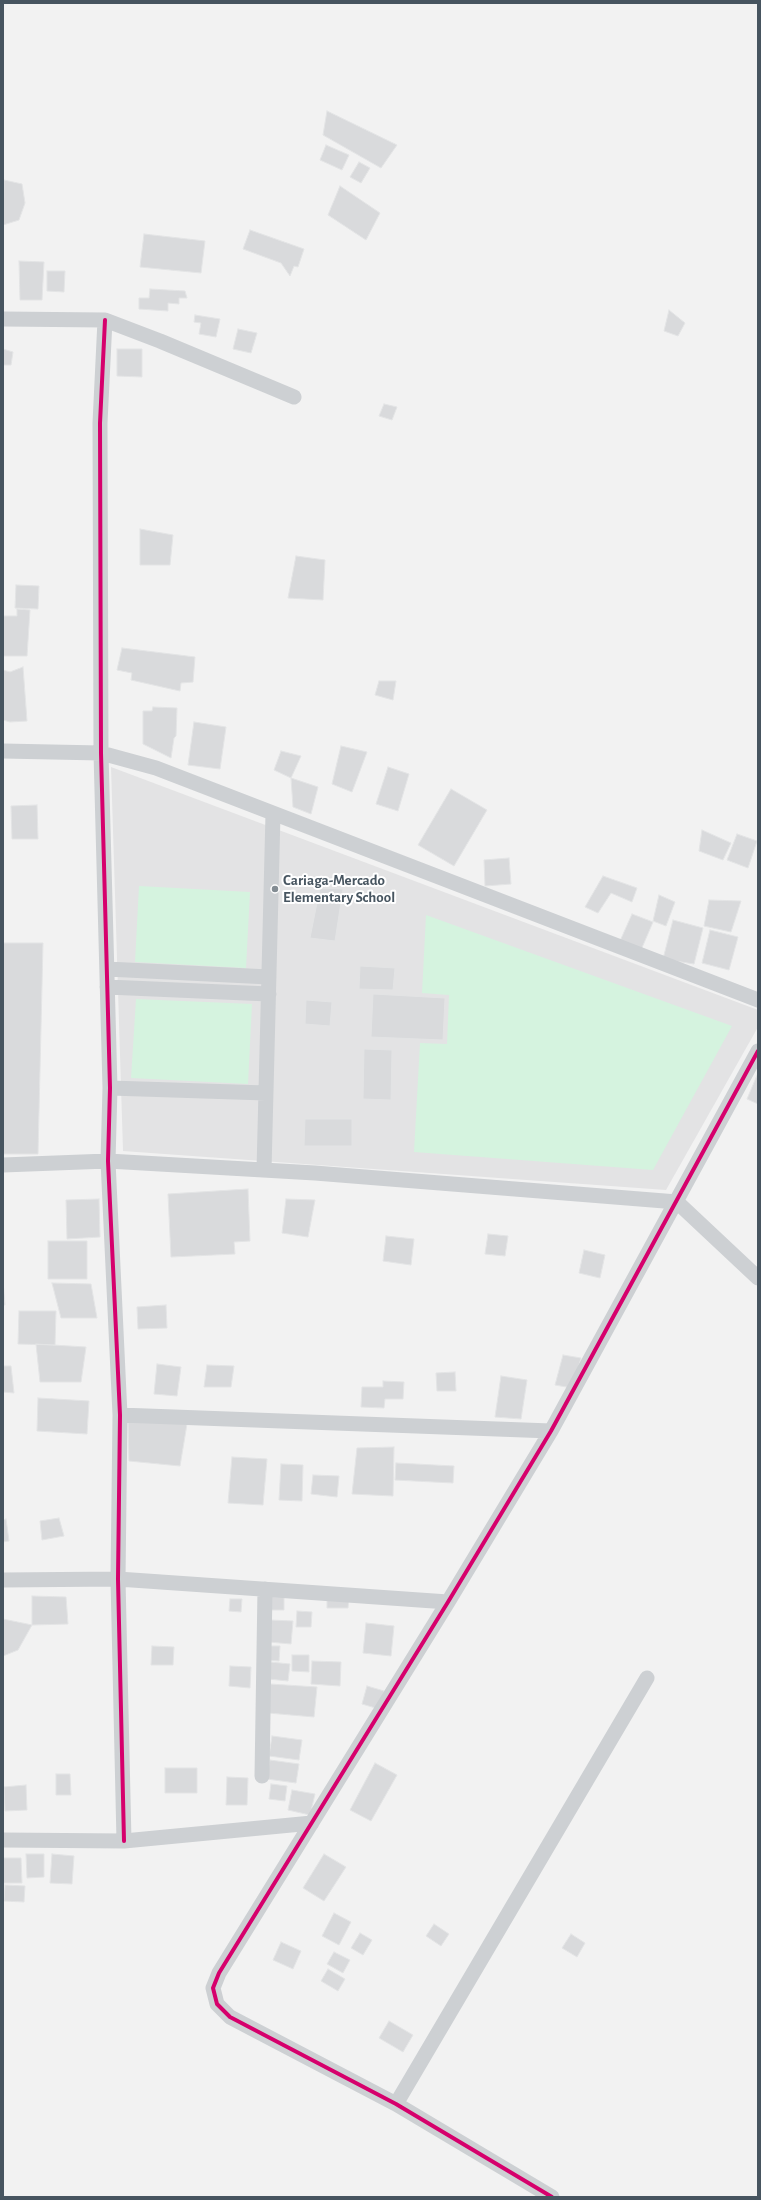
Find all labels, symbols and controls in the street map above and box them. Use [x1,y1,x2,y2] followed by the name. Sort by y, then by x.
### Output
[283,871,395,906] place label: Cariaga-Mercado Elementary School
[270,884,280,894] marker: Cariaga-Mercado Elementary School

